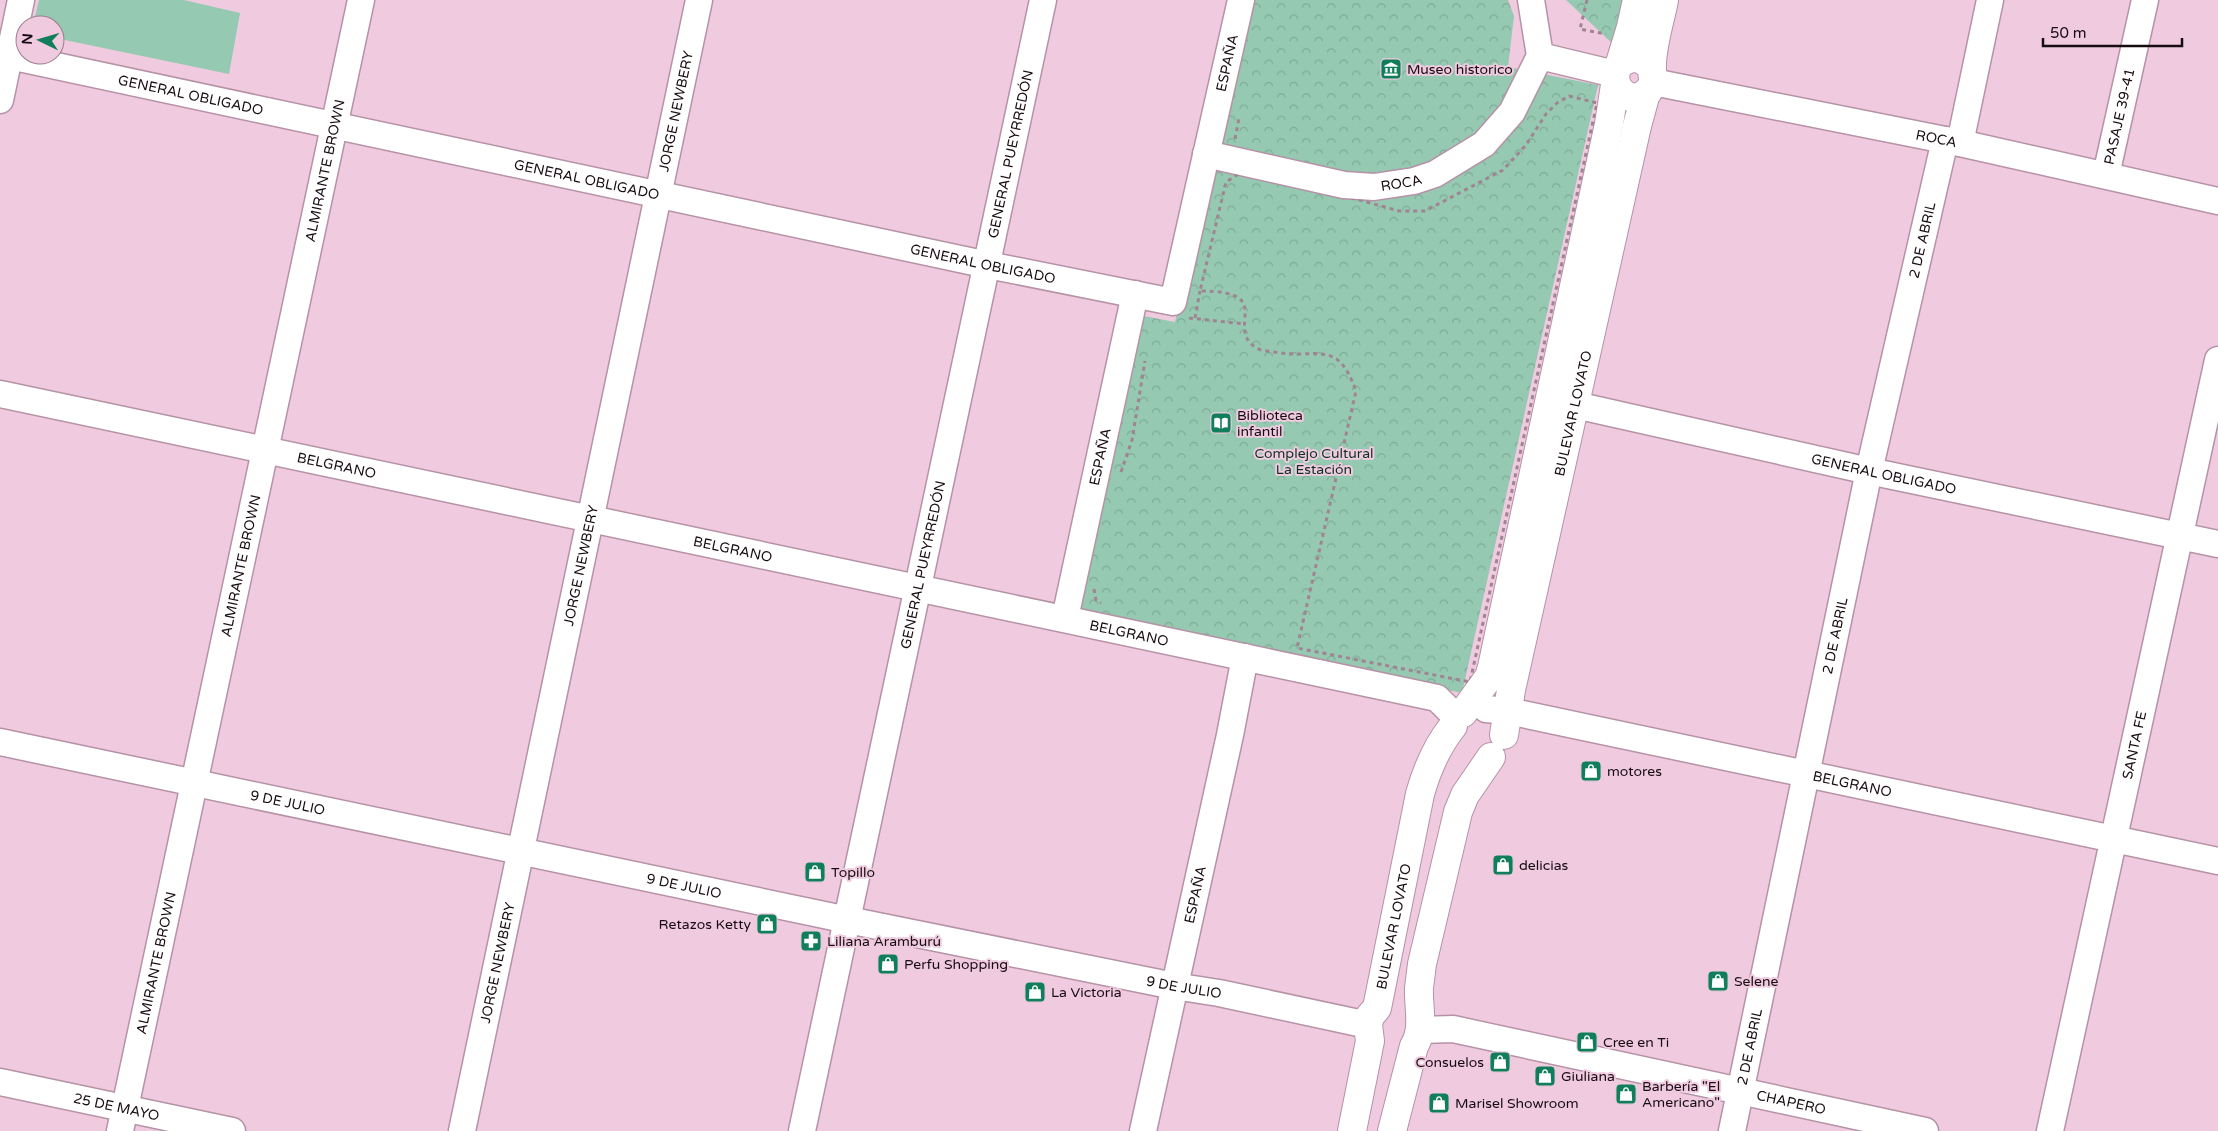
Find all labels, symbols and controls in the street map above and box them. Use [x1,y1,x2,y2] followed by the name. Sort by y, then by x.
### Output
[15,15,65,65] north arrow
[2043,15,2182,47] scale bar
[2050,24,2087,42] text: 50 m
[19,33,37,45] text: N
[1212,33,1242,93] street label: ESPAÑA
[655,49,697,173] street label: JORGE NEWBERY
[1379,57,1403,81] museum icon: Museo historico
[1407,61,1513,78] place label: Museo historico
[2100,67,2138,166] street label: PASAJE 39-41
[984,68,1036,240] street label: GENERAL PUEYRREDÓN
[117,71,265,118] street label: GENERAL OBLIGADO
[301,98,348,243] street label: ALMIRANTE BROWN
[1914,126,1958,151] street label: ROCA
[513,156,661,203] street label: GENERAL OBLIGADO
[1379,170,1424,194] street label: ROCA
[1905,200,1939,280] street label: 2 DE ABRIL
[909,240,1057,287] street label: GENERAL OBLIGADO
[1551,349,1595,478] street label: BULEVAR LOVATO
[1237,407,1303,440] place label: Biblioteca infantil
[1209,411,1233,435] library icon: Biblioteca infantil
[1085,426,1114,487] street label: ESPAÑA
[1255,445,1374,478] park label: Complejo Cultural La Estación
[295,449,378,482] street label: BELGRANO
[1810,450,1958,498] street label: GENERAL OBLIGADO
[896,479,949,651] street label: GENERAL PUEYRREDÓN
[217,493,264,639] street label: ALMIRANTE BROWN
[560,503,601,627] street label: JORGE NEWBERY
[692,532,774,566] street label: BELGRANO
[1819,596,1851,675] street label: 2 DE ABRIL
[1088,616,1170,649] street label: BELGRANO
[2118,709,2150,781] street label: SANTA FE
[1579,759,1603,783] shop icon: motores
[1607,763,1662,780] place label: motores
[1811,767,1893,800] street label: BELGRANO
[249,786,327,819] street label: 9 DE JULIO
[1491,853,1515,877] shop icon: delicias
[1519,857,1569,874] place label: delicias
[803,860,827,884] shop icon: Topillo
[1372,862,1414,991] street label: BULEVAR LOVATO
[831,864,875,881] place label: Topillo
[1180,864,1210,925] street label: ESPAÑA
[645,869,723,902] street label: 9 DE JULIO
[132,890,179,1036] street label: ALMIRANTE BROWN
[476,901,518,1025] street label: JORGE NEWBERY
[755,912,779,936] shop icon: Retazos Ketty
[659,916,751,933] place label: Retazos Ketty
[799,929,823,953] pharmacy icon: Liliana Aramburú
[827,933,941,950] place label: Liliana Aramburú
[876,952,900,976] shop icon: Perfu Shopping
[904,956,1008,973] place label: Perfu Shopping
[1706,969,1730,993] shop icon: Selene
[1145,972,1223,1002] street label: 9 DE JULIO
[1734,973,1778,990] place label: Selene
[1023,980,1047,1004] shop icon: La Victoria
[1051,984,1122,1001] place label: La Victoria
[1733,1007,1766,1087] street label: 2 DE ABRIL
[1575,1030,1599,1054] shop icon: Cree en Ti
[1603,1034,1669,1051] place label: Cree en Ti
[1488,1050,1512,1074] shop icon: Consuelos
[1416,1054,1484,1071] place label: Consuelos
[1533,1064,1557,1088] shop icon: Giuliana
[1561,1068,1615,1085] place label: Giuliana
[1642,1078,1720,1111] place label: Barbería "El Americano"
[1614,1082,1638,1106] shop icon: Barbería "El Americano"
[1755,1086,1827,1118] street label: CHAPERO
[72,1089,161,1124] street label: 25 DE MAYO
[1427,1091,1451,1115] shop icon: Marisel Showroom
[1455,1095,1579,1112] place label: Marisel Showroom

